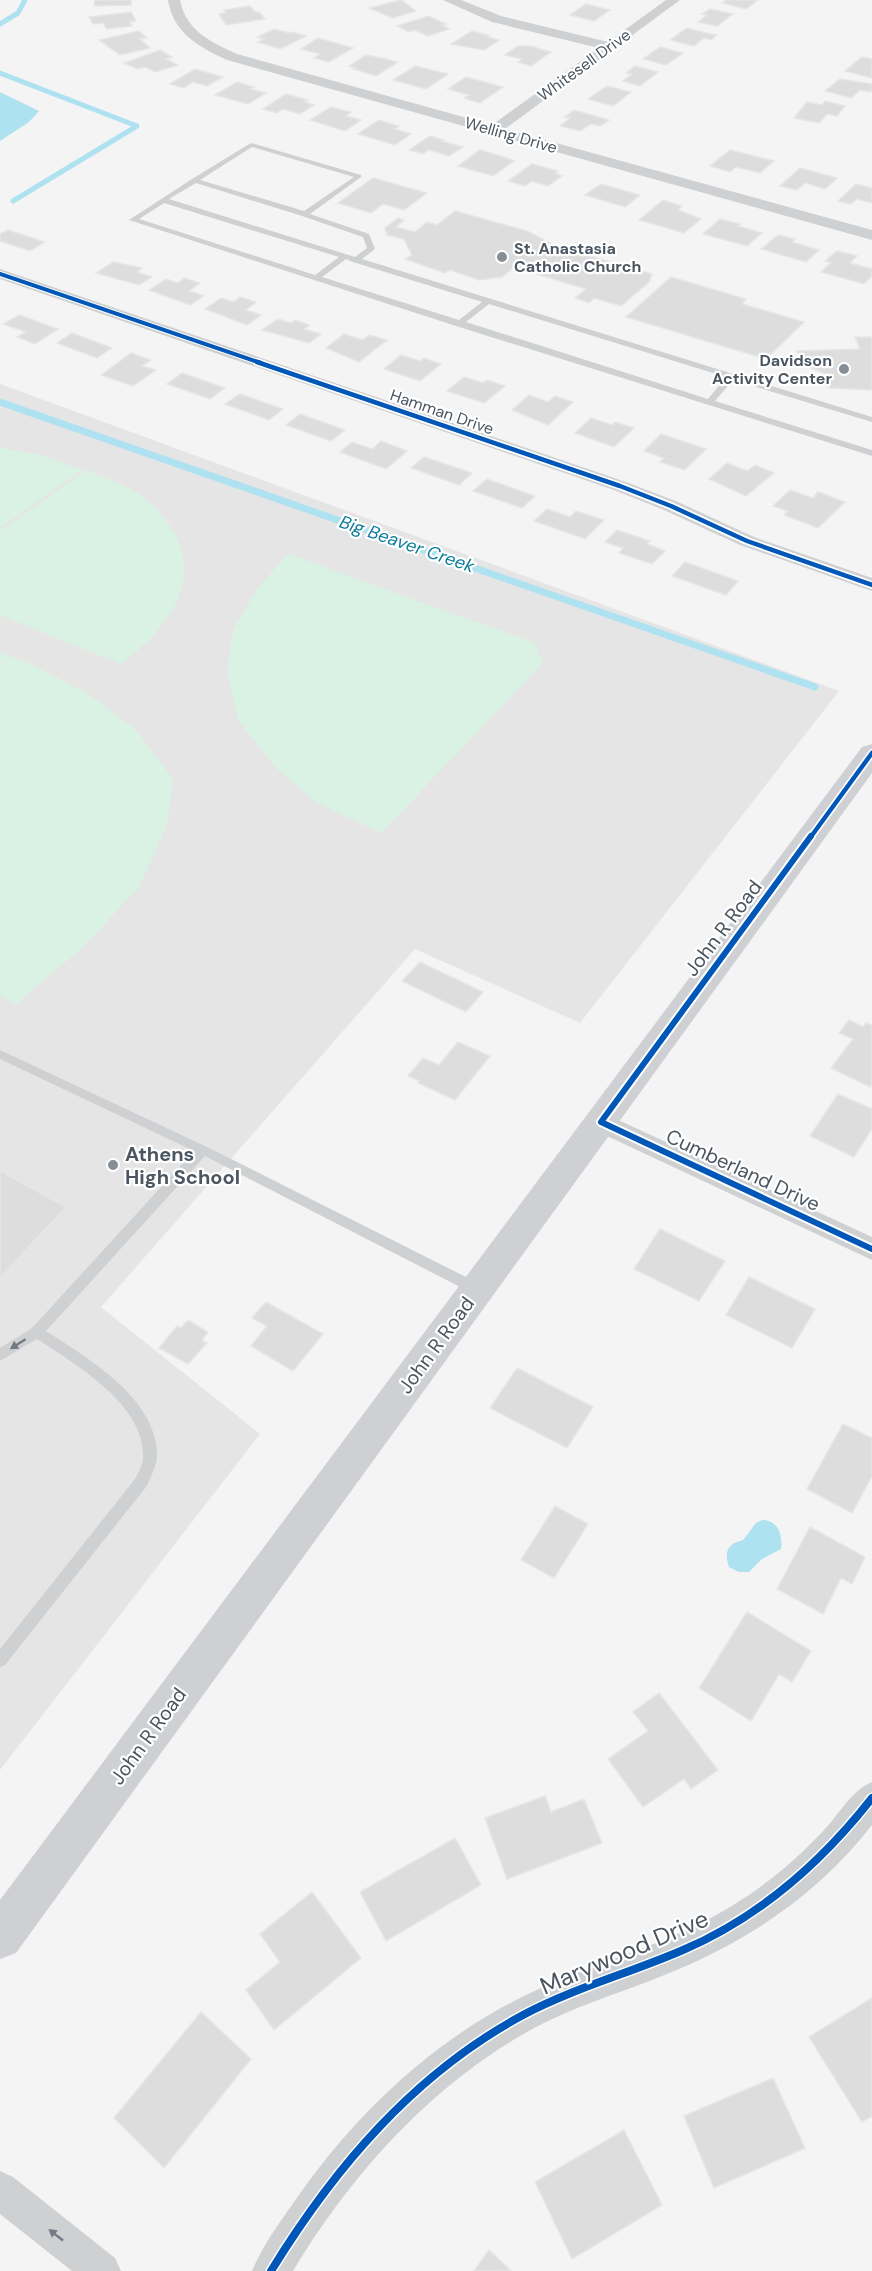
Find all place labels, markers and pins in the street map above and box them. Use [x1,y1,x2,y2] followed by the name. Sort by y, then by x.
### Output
[514,238,641,277] place label: St. Anastasia Catholic Church
[495,250,509,264] marker: St. Anastasia Catholic Church
[712,350,832,389] place label: Davidson Activity Center
[837,362,851,376] marker: Davidson Activity Center
[125,1141,240,1190] place label: Athens High School
[106,1158,120,1172] marker: Athens High School

